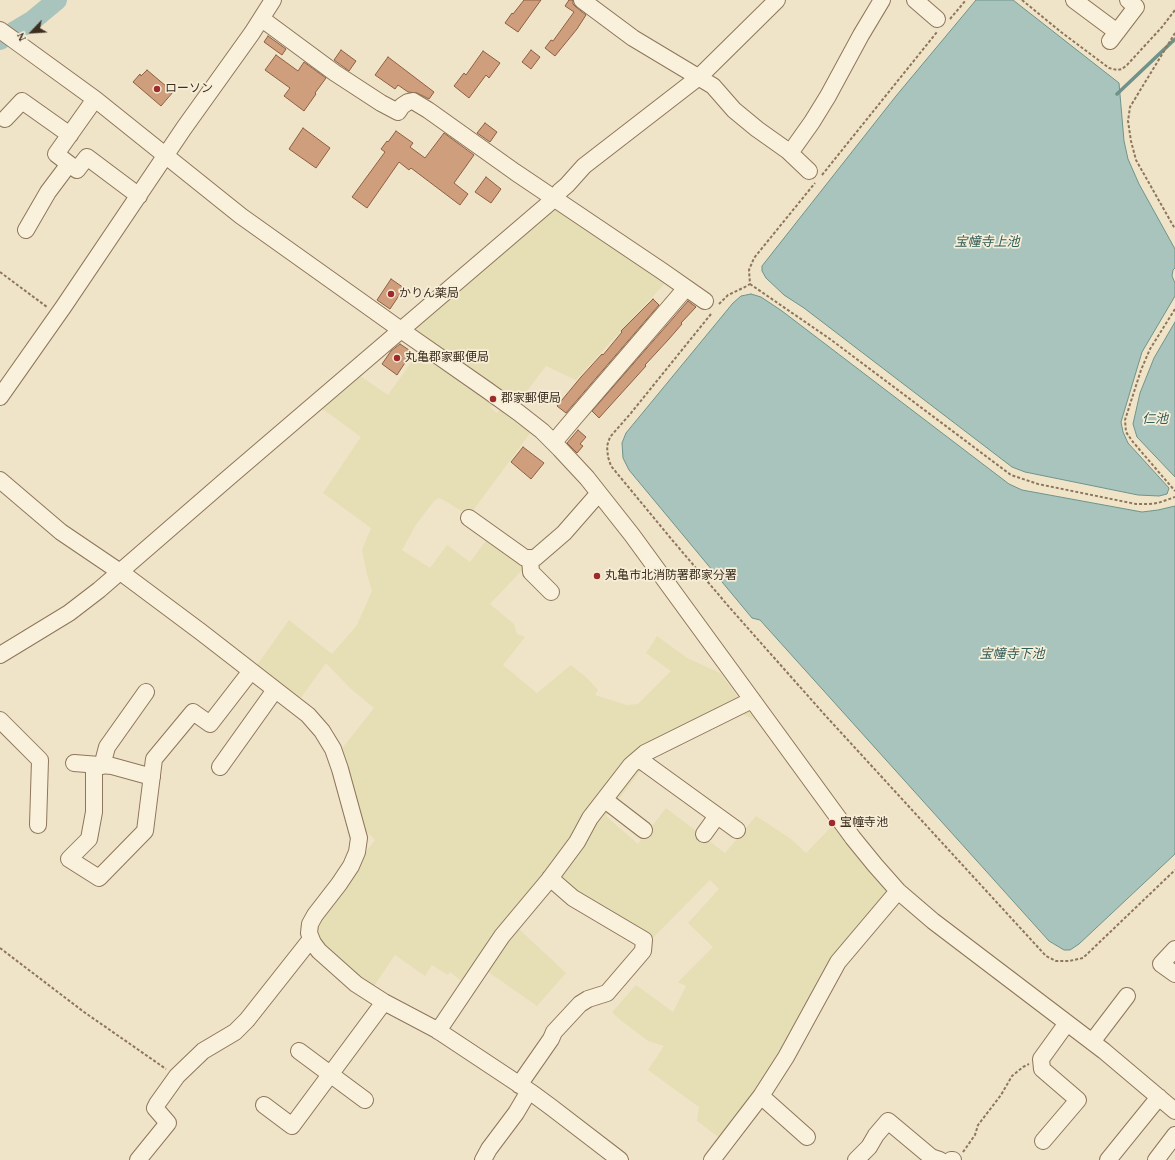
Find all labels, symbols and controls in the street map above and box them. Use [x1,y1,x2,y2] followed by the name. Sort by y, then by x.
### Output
[12,12,52,52] north arrow
[14,31,28,43] text: N
[165,82,213,96] place label: ローソン
[152,84,162,94] marker: ローソン
[955,235,1019,251] water label: 宝幢寺上池
[399,287,459,301] place label: かりん薬局
[386,289,396,299] marker: かりん薬局
[405,351,489,365] place label: 丸亀郡家郵便局
[392,353,402,363] marker: 丸亀郡家郵便局
[501,392,561,406] place label: 郡家郵便局
[488,394,498,404] marker: 郡家郵便局
[1142,412,1168,428] water label: 仁池
[605,569,737,583] place label: 丸亀市北消防署郡家分署
[592,571,602,581] marker: 丸亀市北消防署郡家分署
[980,647,1044,663] water label: 宝幢寺下池
[840,816,888,830] place label: 宝幢寺池
[827,818,837,828] marker: 宝幢寺池

